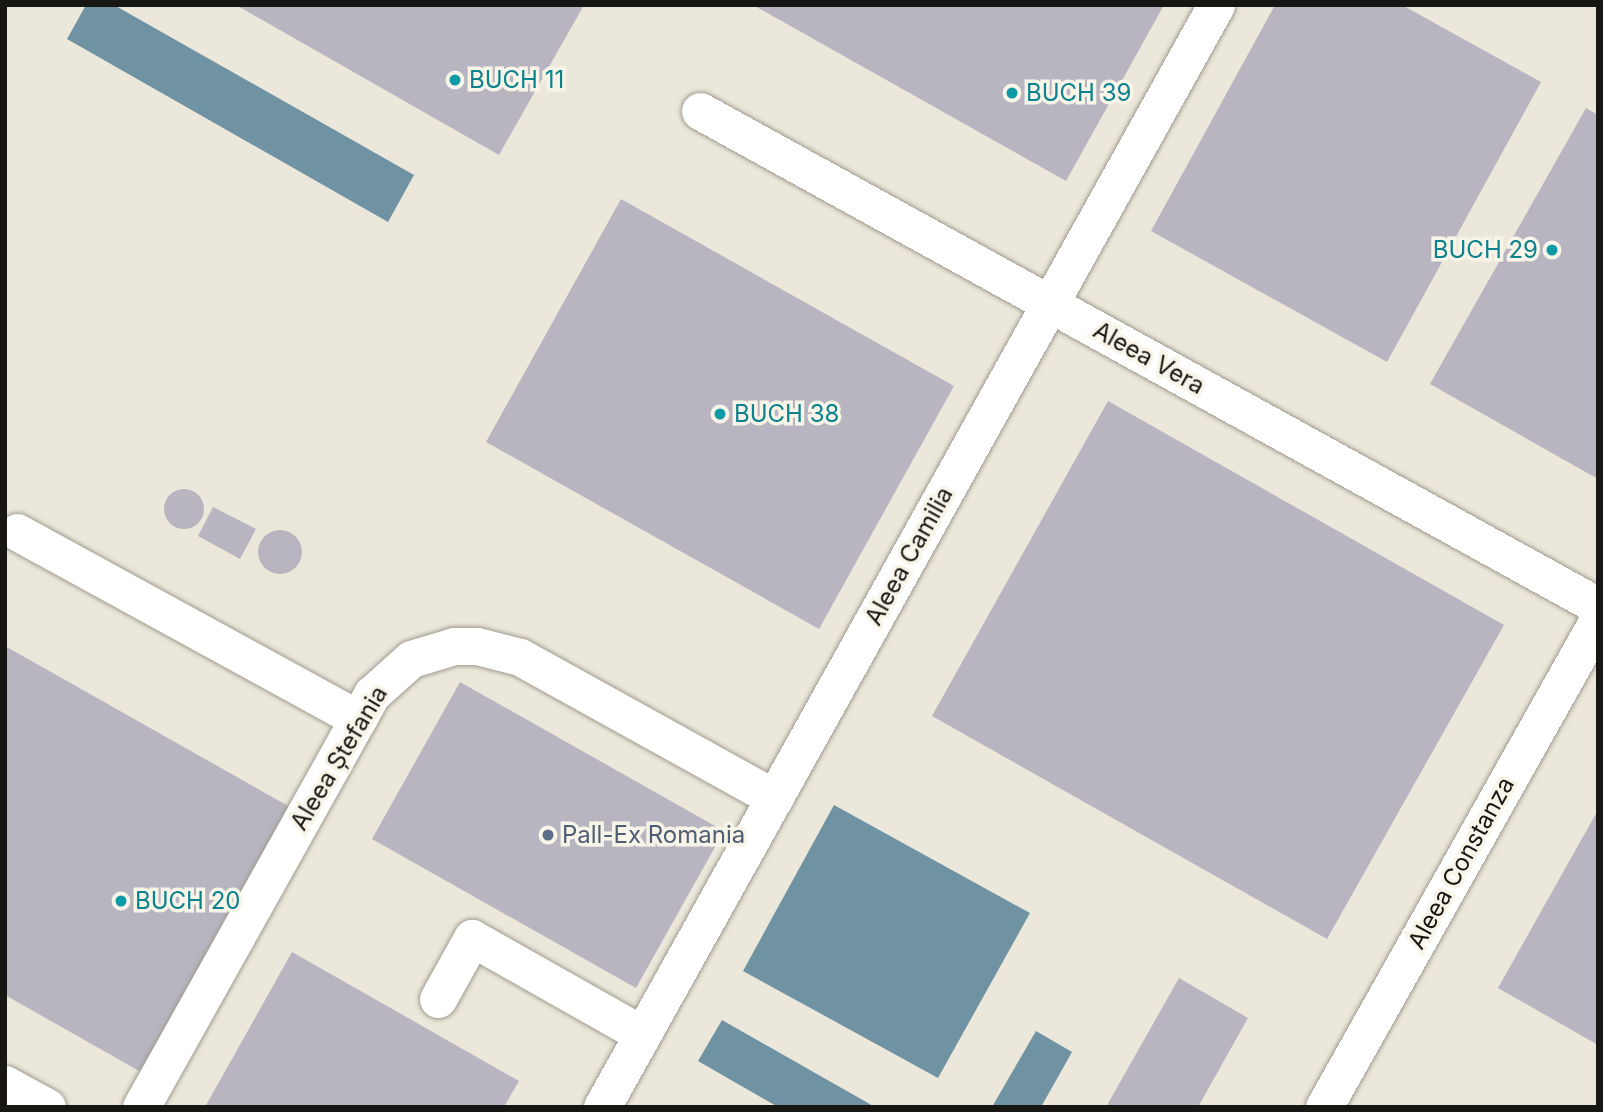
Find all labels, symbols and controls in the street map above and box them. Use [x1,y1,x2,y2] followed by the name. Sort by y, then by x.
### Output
[469,66,564,94] place label: BUCH 11
[447,72,463,88] marker: BUCH 11
[1026,79,1131,107] place label: BUCH 39
[1004,85,1020,101] marker: BUCH 39
[1433,236,1538,264] place label: BUCH 29
[1544,242,1560,258] marker: BUCH 29
[1088,316,1210,400] street label: Aleea Vera
[734,400,839,428] place label: BUCH 38
[712,406,728,422] marker: BUCH 38
[859,482,959,630] street label: Aleea Camilia
[285,681,393,835] street label: Aleea Ștefania
[1402,772,1520,954] street label: Aleea Constanza
[562,821,745,849] place label: Pall-Ex Romania
[540,827,556,843] marker: Pall-Ex Romania
[135,887,240,915] place label: BUCH 20
[113,893,129,909] marker: BUCH 20

